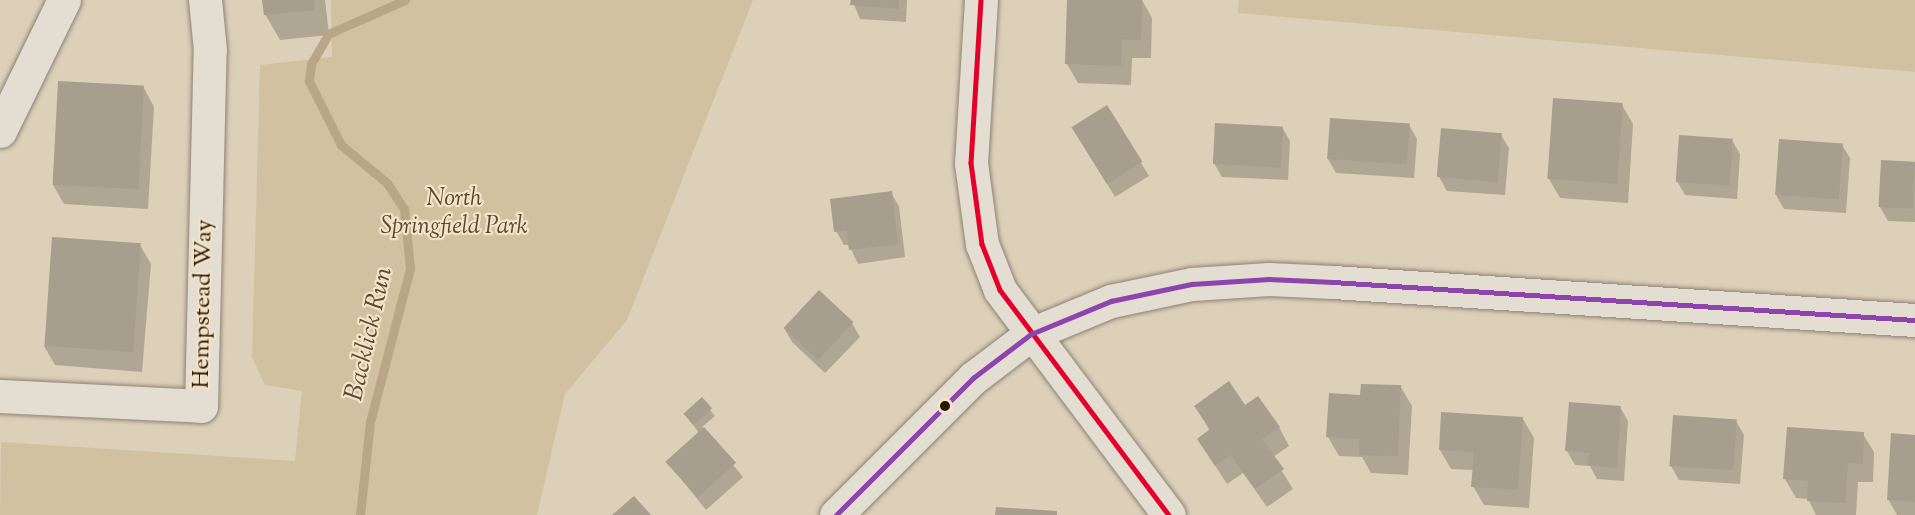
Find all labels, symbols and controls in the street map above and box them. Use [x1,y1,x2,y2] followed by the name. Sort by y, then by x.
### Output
[380,186,528,242] park label: North Springfield Park
[188,219,220,389] street label: Hempstead Way
[339,264,401,404] water label: Backlick Run
[939,400,951,412] unlabelled marker

